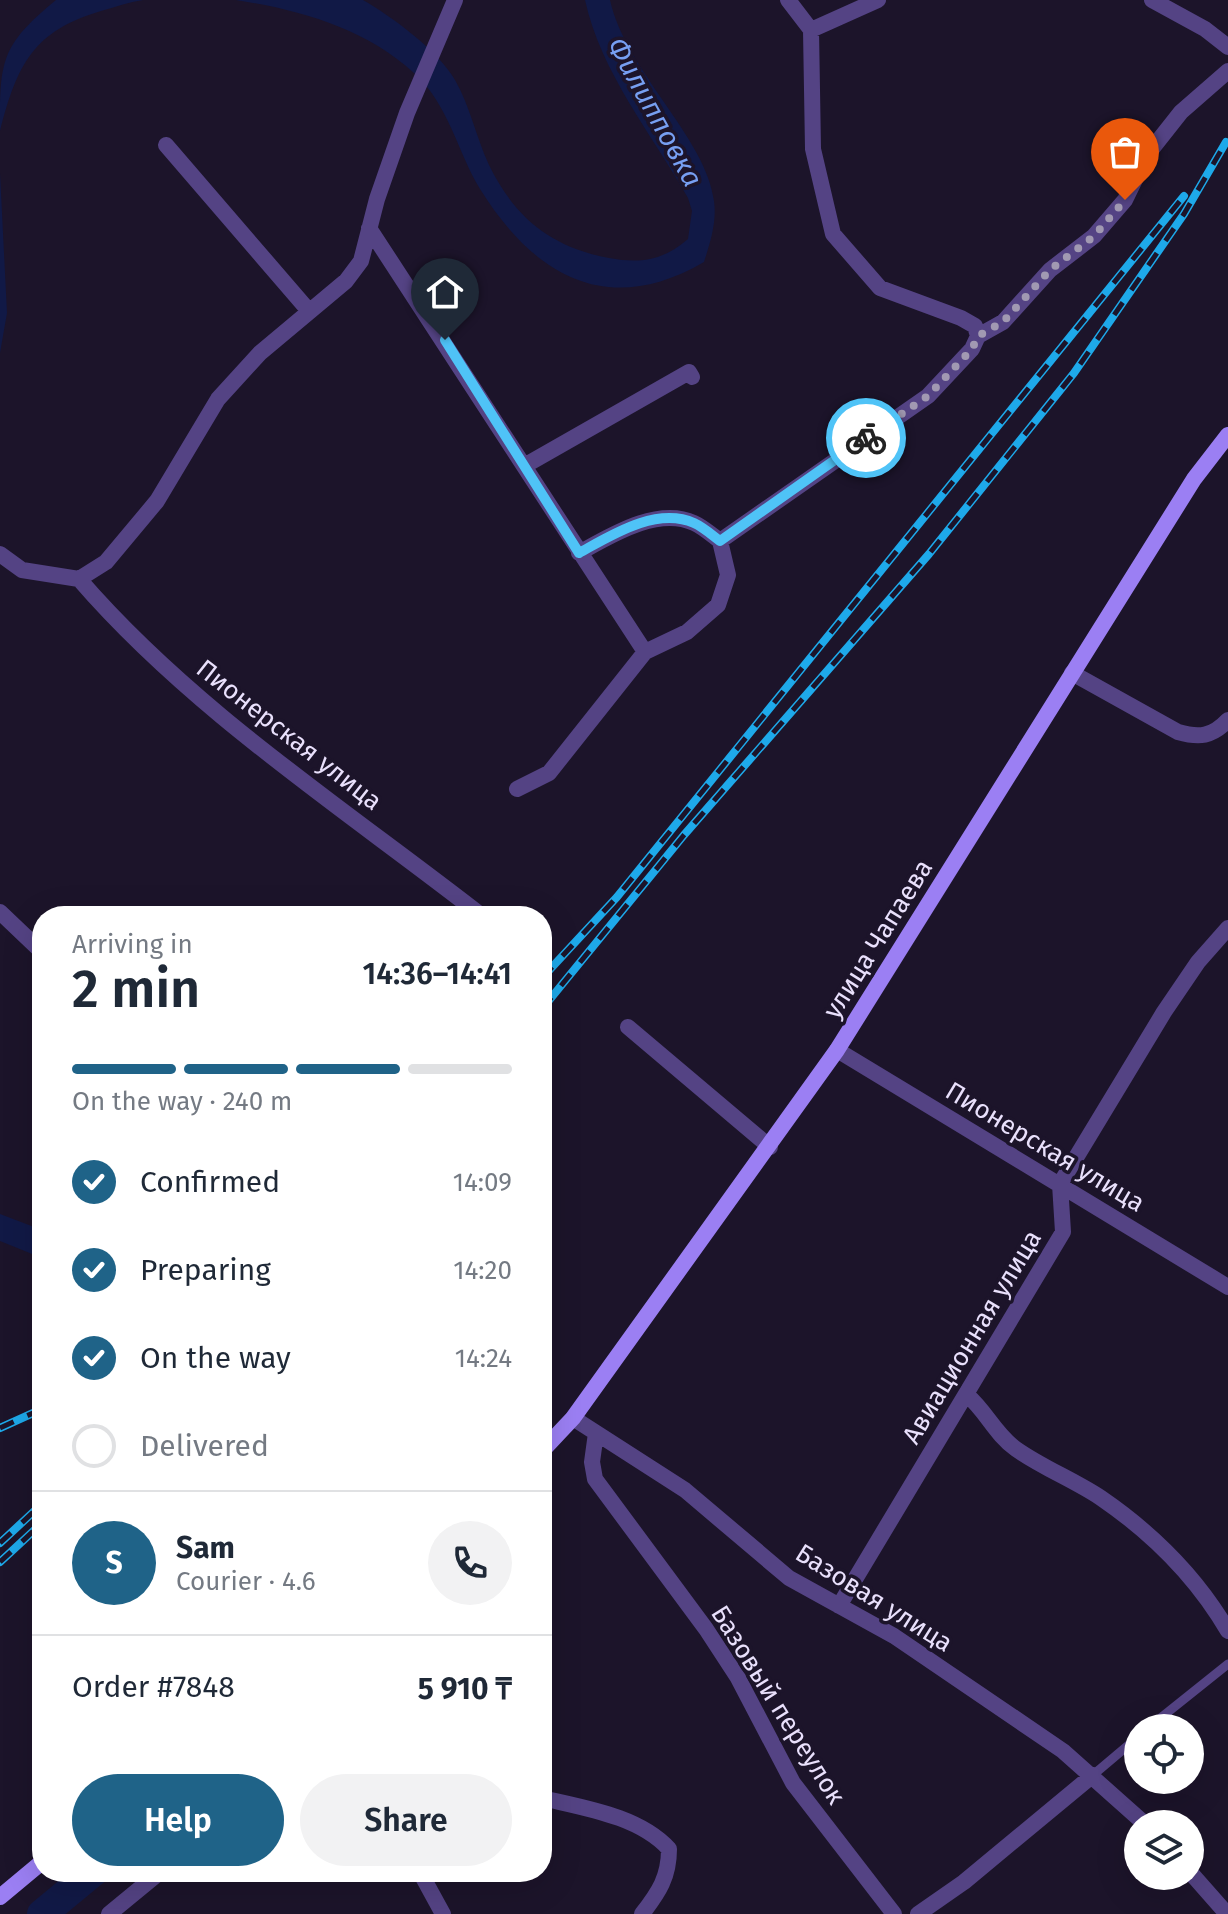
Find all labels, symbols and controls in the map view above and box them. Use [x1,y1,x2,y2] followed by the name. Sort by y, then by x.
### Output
[600,32,710,192] water label: Филипповка
[1091,118,1159,200] pin
[1103,130,1147,174] icon: bag
[411,258,479,340] pin
[423,270,467,314] icon: home
[826,398,906,478] courier
[844,416,888,460] icon: bike
[190,653,388,817] street label: Пионерская улица
[817,854,939,1024] street label: улица Чапаева
[72,929,193,960] text: Arriving in
[363,956,512,992] text: 14:36–14:41
[72,958,200,1021] text: 2 min
[940,1075,1150,1219] street label: Пионерская улица
[72,1086,292,1117] text: On the way · 240 m
[72,1160,116,1204] icon: check
[140,1164,280,1200] text: Confirmed
[453,1167,512,1198] text: 14:09
[896,1224,1048,1450] street label: Авиационная улица
[72,1248,116,1292] icon: check
[140,1252,271,1288] text: Preparing
[453,1255,512,1286] text: 14:20
[72,1336,116,1380] icon: check
[140,1340,291,1376] text: On the way
[455,1343,512,1374] text: 14:24
[140,1428,269,1464] text: Delivered
[428,1521,512,1605] button: phone
[176,1530,235,1566] text: Sam
[790,1537,958,1659] street label: Базовая улица
[105,1545,123,1581] text: S
[176,1566,316,1597] text: Courier · 4.6
[704,1600,852,1811] street label: Базовый переулок
[72,1669,235,1705] text: Order #7848
[418,1671,512,1707] text: 5 910 ₸
[1124,1714,1204,1890] map controls
[1124,1714,1204,1794] button: locate
[72,1774,284,1866] button: Help
[300,1774,512,1866] button: Share
[1124,1810,1204,1890] button: layers

